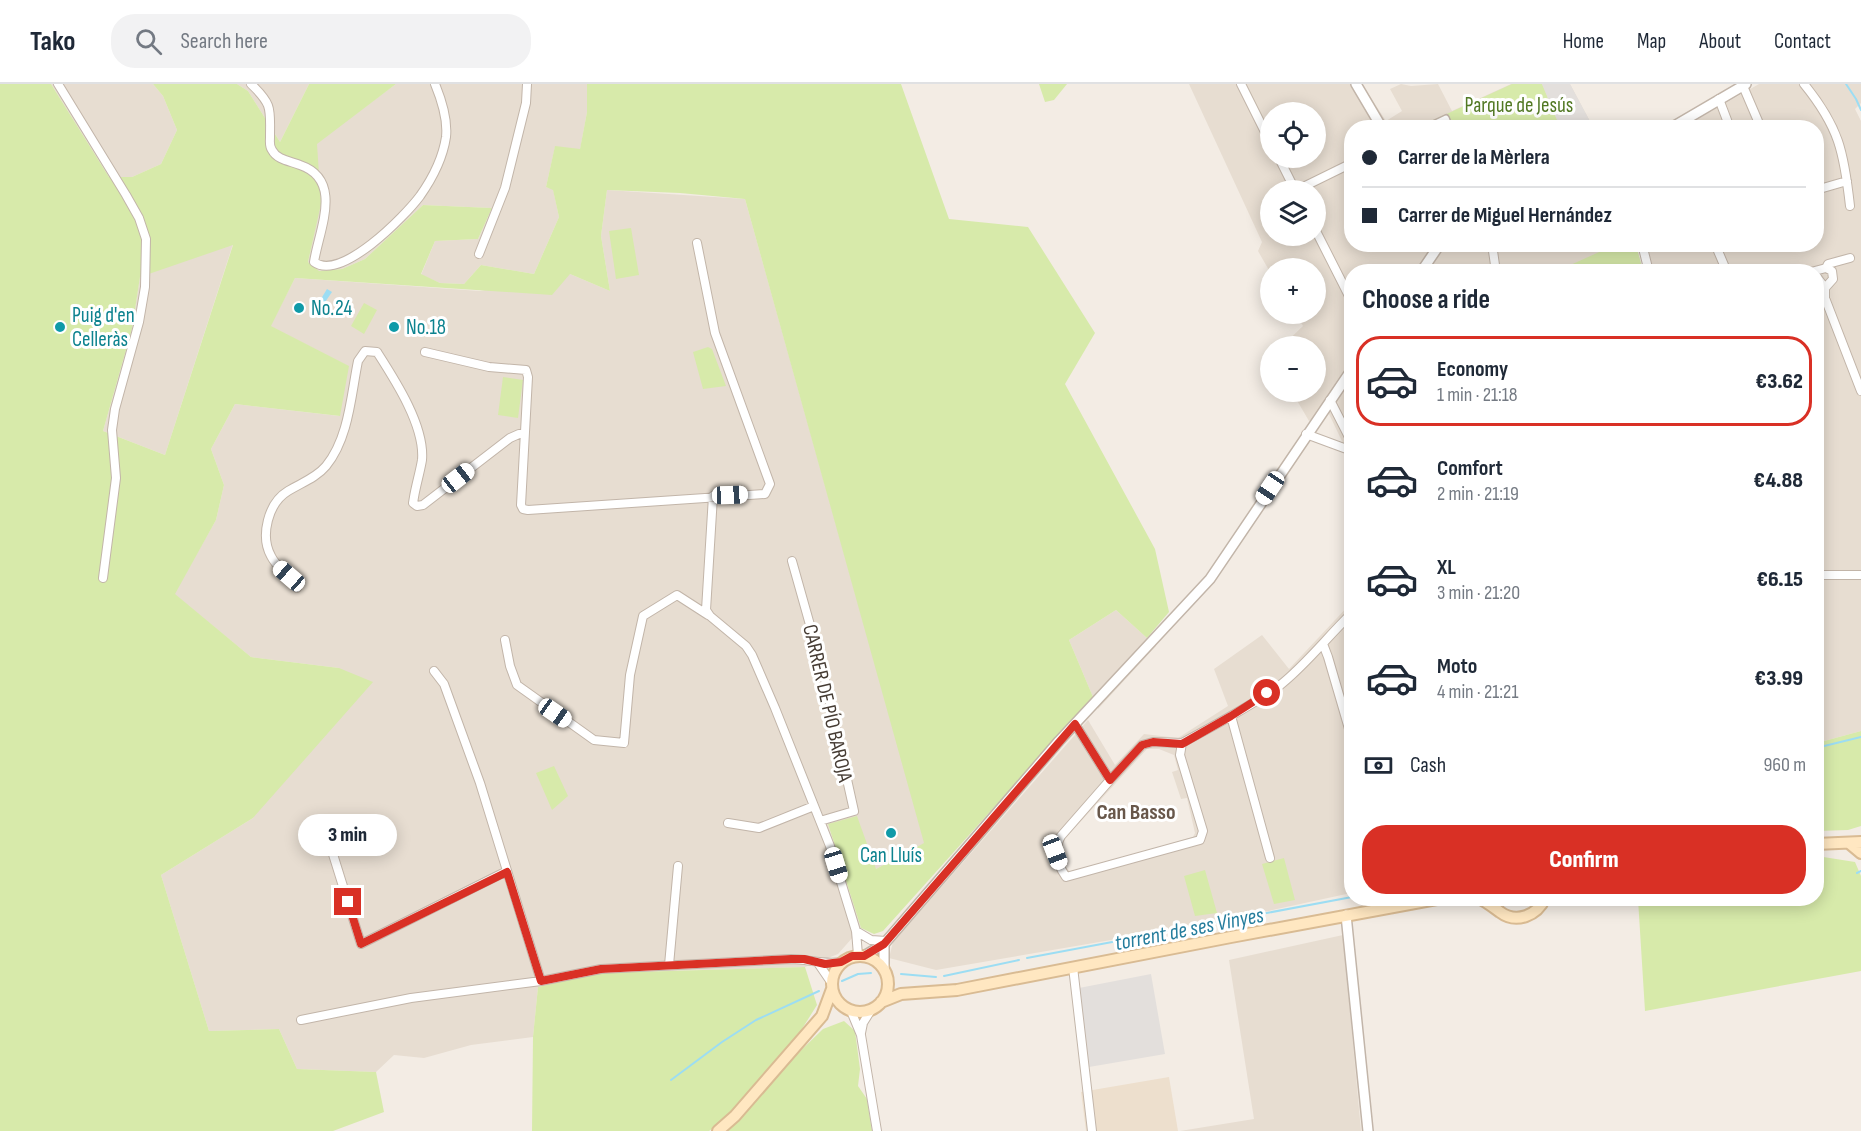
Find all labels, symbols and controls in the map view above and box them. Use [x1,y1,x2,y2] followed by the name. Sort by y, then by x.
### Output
[111,14,531,68] search box
[30,25,75,58] text: Tako
[132,25,165,58] icon: search
[180,28,268,55] text: Search here
[1563,29,1604,54] text: Home
[1637,29,1666,54] text: Map
[1699,29,1741,54] text: About
[1774,29,1831,54] text: Contact
[1465,93,1573,118] park label: Parque de Jesús
[1260,102,1326,402] map controls
[1260,102,1326,168] button: locate
[1398,144,1550,171] text: Carrer de la Mèrlera
[1260,180,1326,246] button: layers
[1398,202,1612,229] text: Carrer de Miguel Hernández
[1260,258,1326,324] button: +
[1362,284,1490,316] text: Choose a ride
[311,296,352,321] place label: No.24
[292,301,306,315] marker: No.24
[72,303,135,352] place label: Puig d'en Celleràs
[406,315,446,340] place label: No.18
[53,320,67,334] marker: Puig d'en Celleràs
[387,320,401,334] marker: No.18
[1260,336,1326,402] button: −
[1365,354,1419,408] icon: car
[1437,356,1508,383] text: Economy
[1756,368,1803,395] text: €3.62
[1437,383,1517,407] text: 1 min · 21:18
[1365,453,1419,507] icon: car
[1437,455,1503,482] text: Comfort
[438,460,478,496] car
[1753,467,1803,494] text: €4.88
[1252,468,1288,508] car
[1437,482,1519,506] text: 2 min · 21:19
[712,485,748,505] car
[1365,552,1419,606] icon: car
[1437,554,1456,581] text: XL
[270,557,308,595] car
[1757,566,1803,593] text: €6.15
[1437,581,1520,605] text: 3 min · 21:20
[797,622,858,785] street label: CARRER DE PÍO BAROJA
[1365,651,1419,705] icon: car
[1437,653,1477,680] text: Moto
[1755,665,1803,692] text: €3.99
[1253,679,1280,706] route start
[1437,680,1518,704] text: 4 min · 21:21
[535,695,575,731] car
[1362,749,1395,782] icon: cash
[1410,752,1446,779] text: Cash
[1763,753,1806,777] text: 960 m
[1096,799,1176,826] district label: Can Basso
[298,815,398,857] callout: 3 min
[328,823,367,847] text: 3 min
[1362,825,1806,894] button: Confirm
[884,826,898,840] marker: Can Lluís
[1040,832,1070,872] car
[860,843,922,868] place label: Can Lluís
[822,845,850,885] car
[334,888,361,915] route end
[1113,902,1266,957] water label: torrent de ses Vinyes

